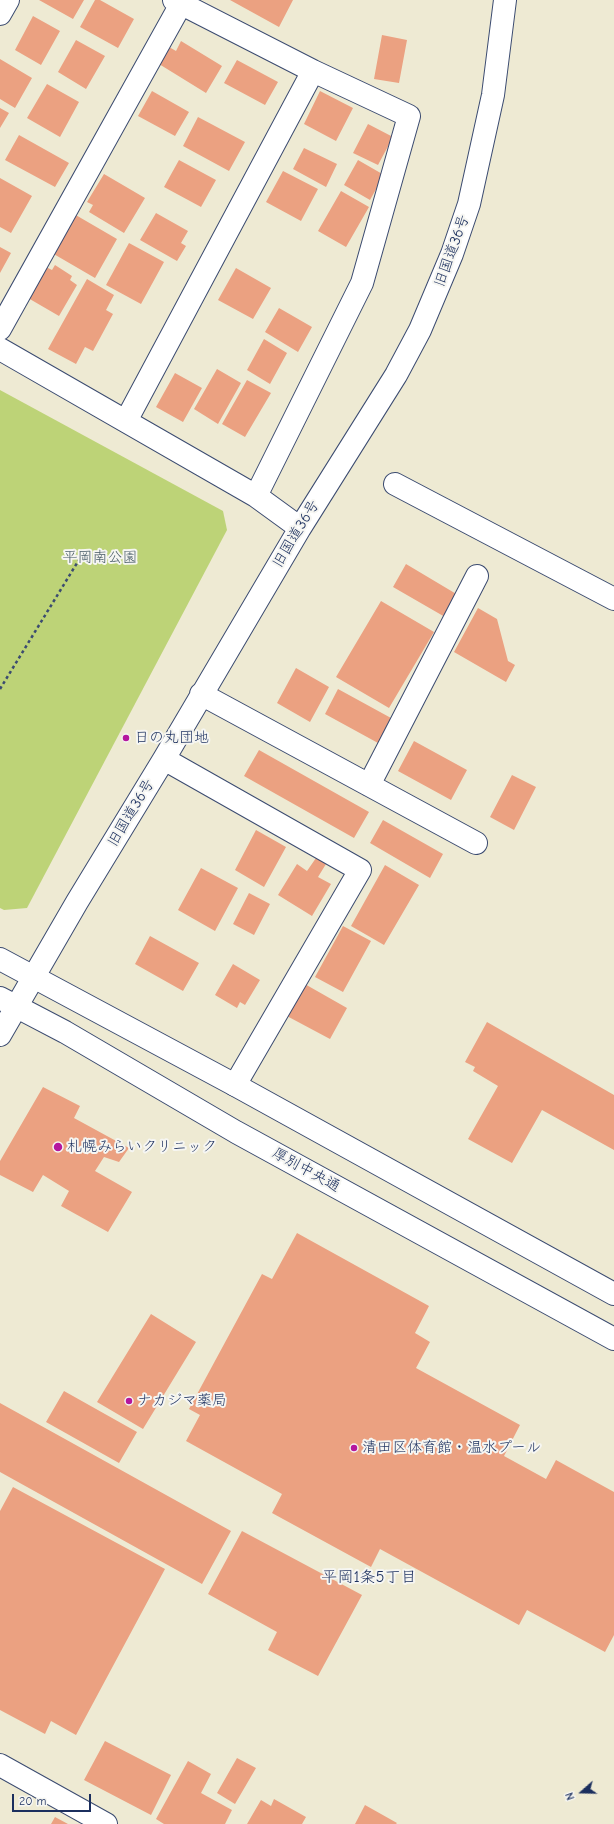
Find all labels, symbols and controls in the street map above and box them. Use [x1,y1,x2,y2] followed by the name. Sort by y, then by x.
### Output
[431,212,473,290] street label: 旧国道36号
[269,497,323,571] street label: 旧国道36号
[63,549,137,567] park label: 平岡南公園
[134,729,209,747] place label: 日の丸団地
[121,733,131,743] marker: 日の丸団地
[104,776,158,850] street label: 旧国道36号
[67,1138,217,1156] place label: 札幌みらいクリニック
[52,1141,64,1153] marker: 札幌みらいクリニック
[269,1144,343,1196] street label: 厚別中央通
[137,1392,227,1410] place label: ナカジマ薬局
[124,1396,134,1406] marker: ナカジマ薬局
[362,1439,541,1457] place label: 清田区体育館・温水プール
[349,1443,359,1453] marker: 清田区体育館・温水プール
[321,1567,417,1587] district label: 平岡1条5丁目
[562,1772,602,1812] north arrow
[14,1786,93,1812] scale bar
[563,1791,578,1802] text: N
[19,1794,47,1808] text: 20 m

